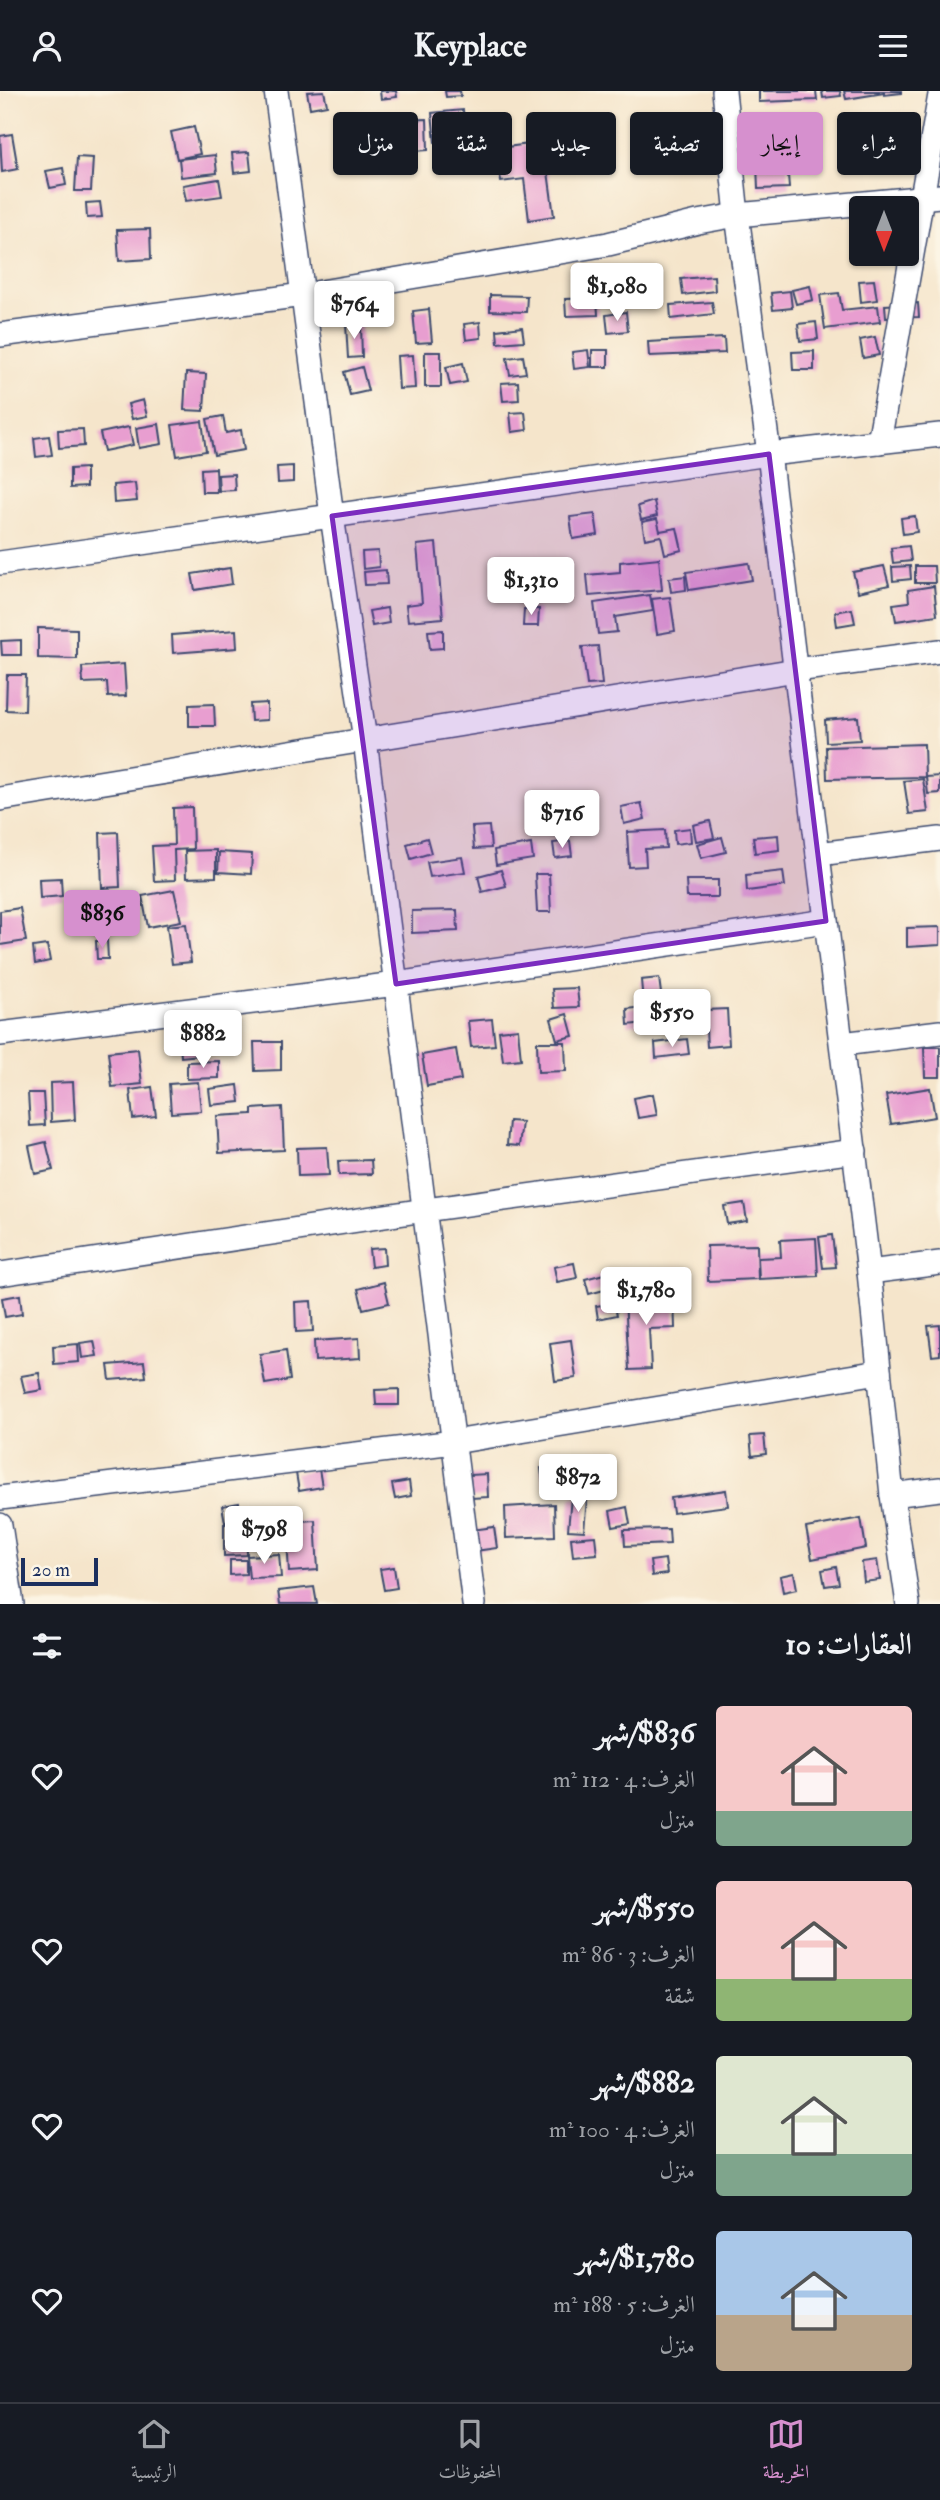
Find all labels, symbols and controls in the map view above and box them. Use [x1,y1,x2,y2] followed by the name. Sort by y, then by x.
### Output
[414,26,527,66] text: Keyplace
[28,27,66,65] icon: person
[874,27,912,65] icon: menu
[333,112,418,175] chip: منزل
[432,112,512,175] chip: شقة
[526,112,616,175] chip: جديد
[630,112,723,175] chip: تصفية
[737,112,823,175] chip: إيجار
[837,112,921,175] chip: شراء
[849,196,919,266] north arrow
[849,196,919,266] map controls
[560,264,674,323] pin: $1,080
[586,271,648,300] text: $1,080
[313,281,395,341] pin: $764
[330,289,378,318] text: $764
[474,557,588,617] pin: $1,310
[503,565,559,594] text: $1,310
[521,791,603,850] pin: $716
[540,798,584,827] text: $716
[61,891,143,950] pin: $836
[80,898,124,927] text: $836
[631,989,713,1049] pin: $550
[650,997,694,1026] text: $550
[162,1011,244,1070] pin: $882
[180,1018,226,1047] text: $882
[589,1267,703,1327] pin: $1,780
[617,1275,675,1304] text: $1,780
[537,1455,619,1514] pin: $872
[555,1462,601,1491] text: $872
[223,1507,305,1566] pin: $798
[241,1514,287,1543] text: $798
[21,1555,98,1587] scale bar
[32,1558,70,1582] text: 20 m
[785,1626,912,1663] text: العقارات: 10
[28,1627,66,1665] icon: filters
[595,1714,695,1751] text: $836/شهر
[772,1734,856,1818] icon: home
[28,1757,66,1795] icon: heart
[553,1765,695,1794] text: الغرف: 4 · 112 m²
[660,1806,695,1835] text: منزل
[594,1889,695,1926] text: $550/شهر
[772,1909,856,1993] icon: home
[28,1932,66,1970] icon: heart
[562,1940,695,1969] text: الغرف: 3 · 86 m²
[665,1981,695,2010] text: شقة
[592,2064,695,2101] text: $882/شهر
[772,2084,856,2168] icon: home
[28,2107,66,2145] icon: heart
[549,2115,695,2144] text: الغرف: 4 · 100 m²
[660,2156,695,2185] text: منزل
[576,2239,695,2276] text: $1,780/شهر
[772,2259,856,2343] icon: home
[28,2282,66,2320] icon: heart
[553,2290,695,2319] text: الغرف: 5 · 188 m²
[660,2331,695,2360] text: منزل
[131,2415,177,2490] tab: الرئيسية
[438,2415,501,2490] tab: المحفوظات
[763,2415,809,2490] tab: الخريطة

